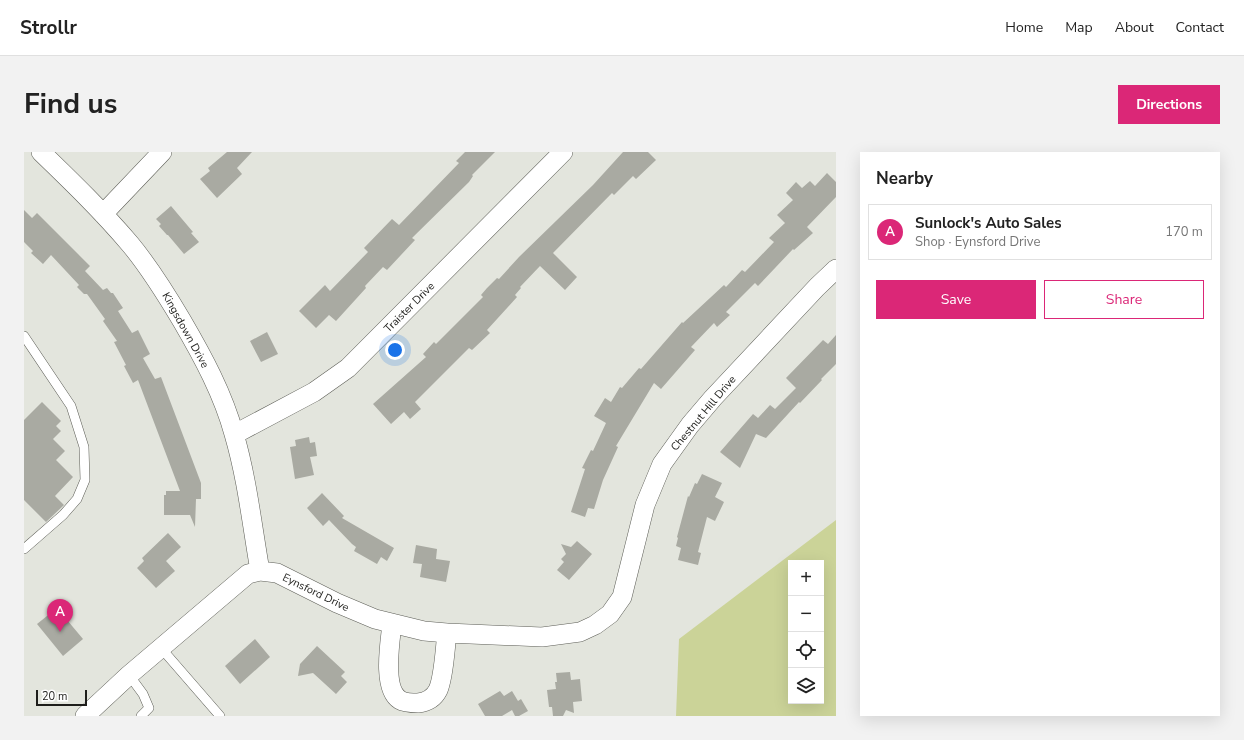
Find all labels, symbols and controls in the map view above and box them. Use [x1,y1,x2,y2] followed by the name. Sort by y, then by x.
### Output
[20,15,77,41] text: Strollr
[1005,18,1043,37] text: Home
[1065,18,1093,37] text: Map
[1115,18,1154,37] text: About
[1176,18,1224,37] text: Contact
[24,85,118,123] text: Find us
[1118,85,1220,124] button: Directions
[876,167,933,190] text: Nearby
[915,213,1061,233] text: Sunlock's Auto Sales
[885,223,895,241] text: A
[1165,223,1203,241] text: 170 m
[915,233,1040,251] text: Shop · Eynsford Drive
[381,279,438,336] street label: Traister Drive
[876,280,1036,319] button: Save
[1044,280,1204,319] button: Share
[159,290,213,371] street label: Kingsdown Drive
[385,340,405,360] your location
[667,372,739,454] street label: Chestnut Hill Drive
[788,560,824,704] map controls
[788,560,824,596] button: +
[280,570,352,615] street label: Eynsford Drive
[788,596,824,632] button: −
[47,599,73,632] pin: A
[788,632,824,668] button: locate
[788,668,824,704] button: layers
[36,688,87,707] scale bar
[42,689,67,704] text: 20 m

